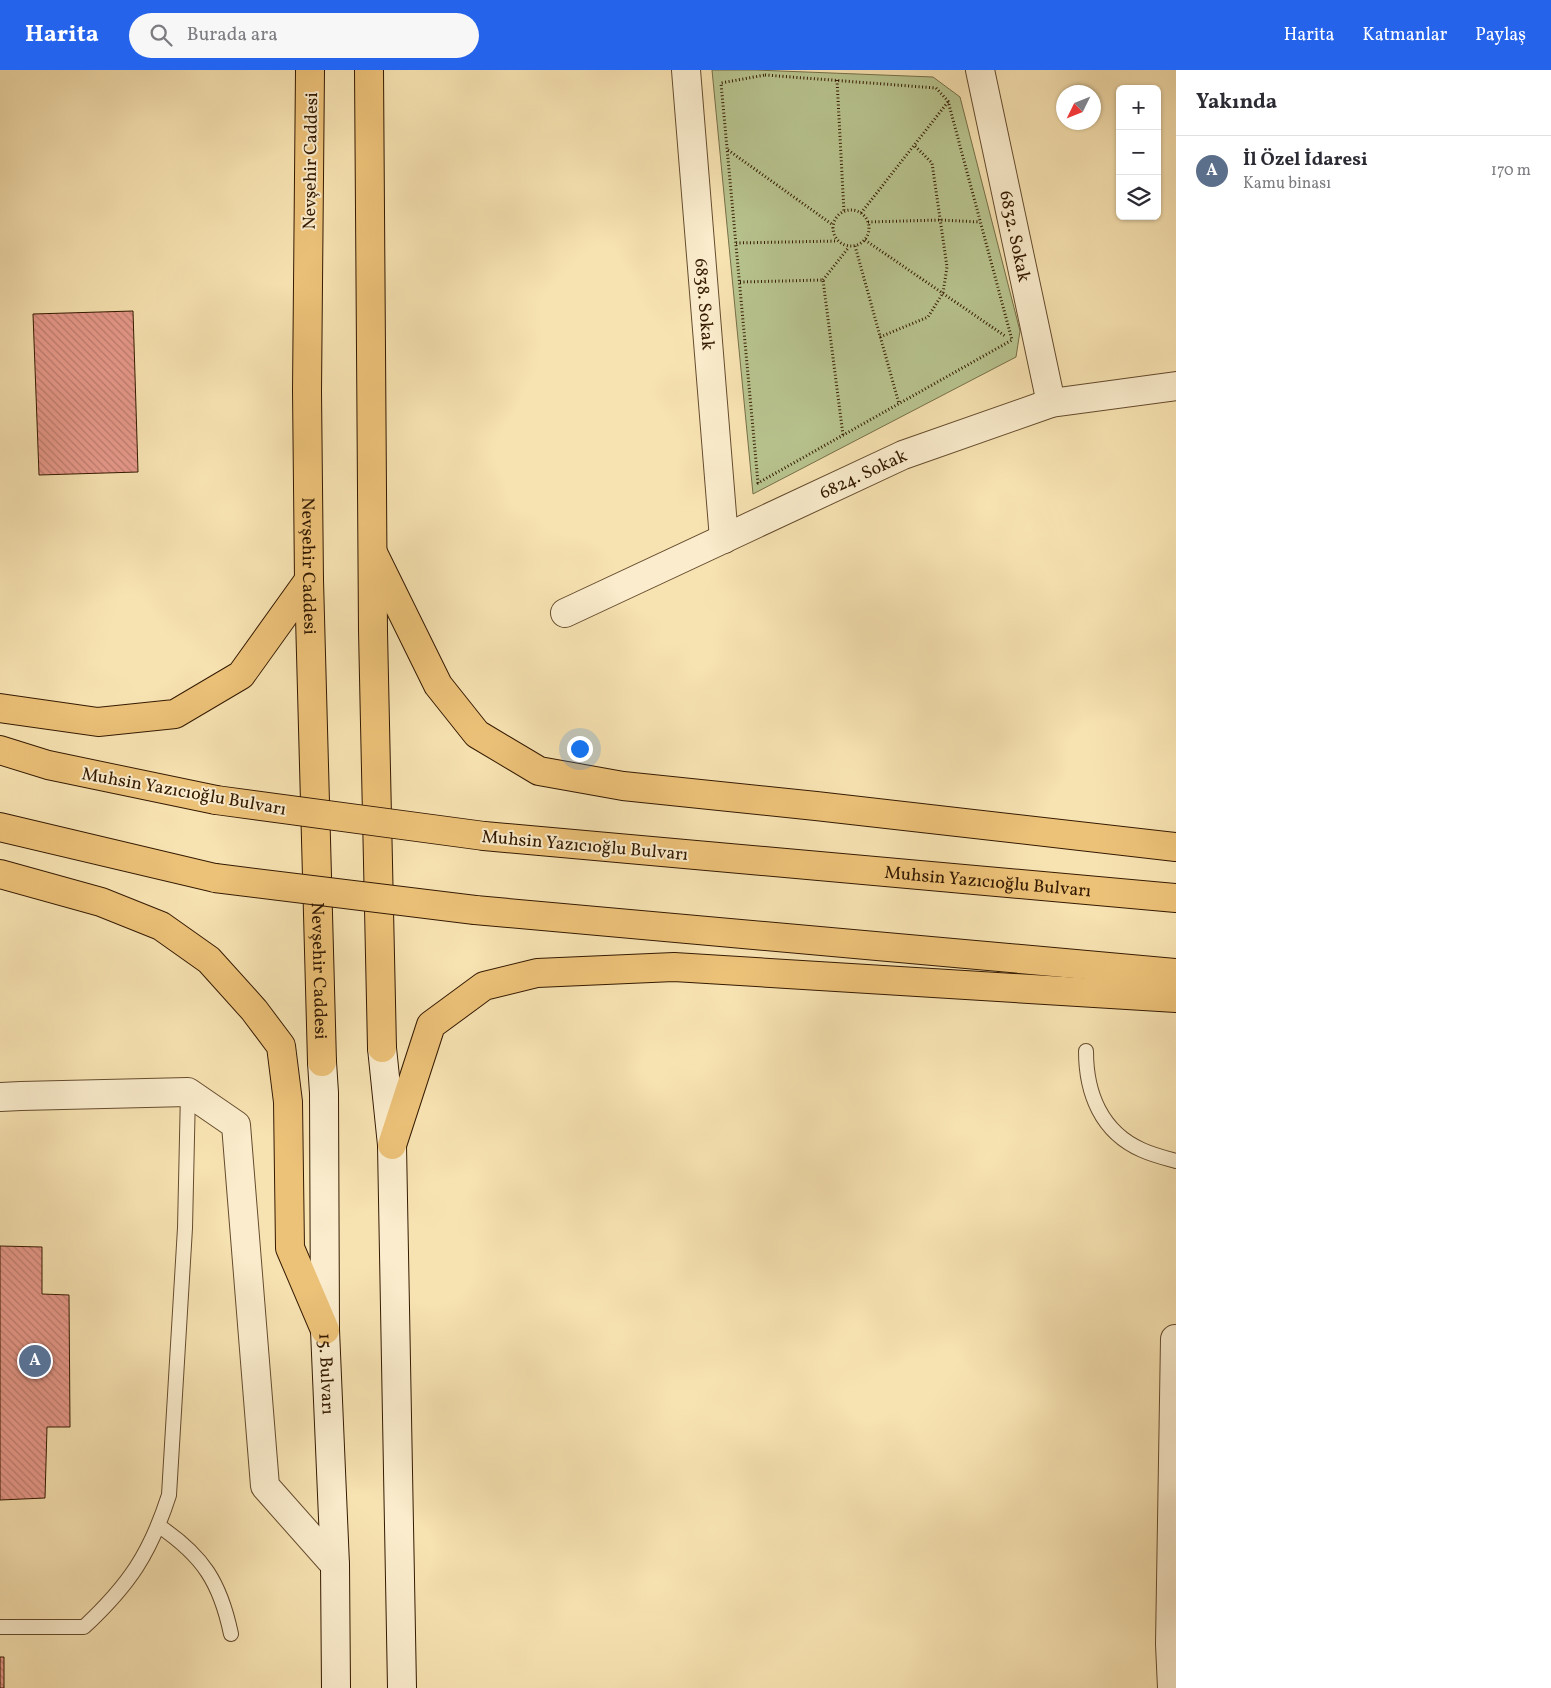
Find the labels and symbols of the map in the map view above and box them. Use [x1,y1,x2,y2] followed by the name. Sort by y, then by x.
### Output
[1056,85,1101,130] north arrow
[298,92,325,230] street label: Nevşehir Caddesi
[992,189,1036,285] street label: 6832. Sokak
[687,257,720,352] street label: 6838. Sokak
[816,444,912,506] street label: 6824. Sokak
[294,497,321,635] street label: Nevşehir Caddesi
[567,736,593,762] your location
[79,762,288,823] street label: Muhsin Yazıcıoğlu Bulvarı
[481,825,689,868] street label: Muhsin Yazıcıoğlu Bulvarı
[883,861,1092,904] street label: Muhsin Yazıcıoğlu Bulvarı
[304,902,332,1040] street label: Nevşehir Caddesi
[311,1333,340,1415] street label: 15. Bulvarı
[19,1342,51,1380] pin: A

